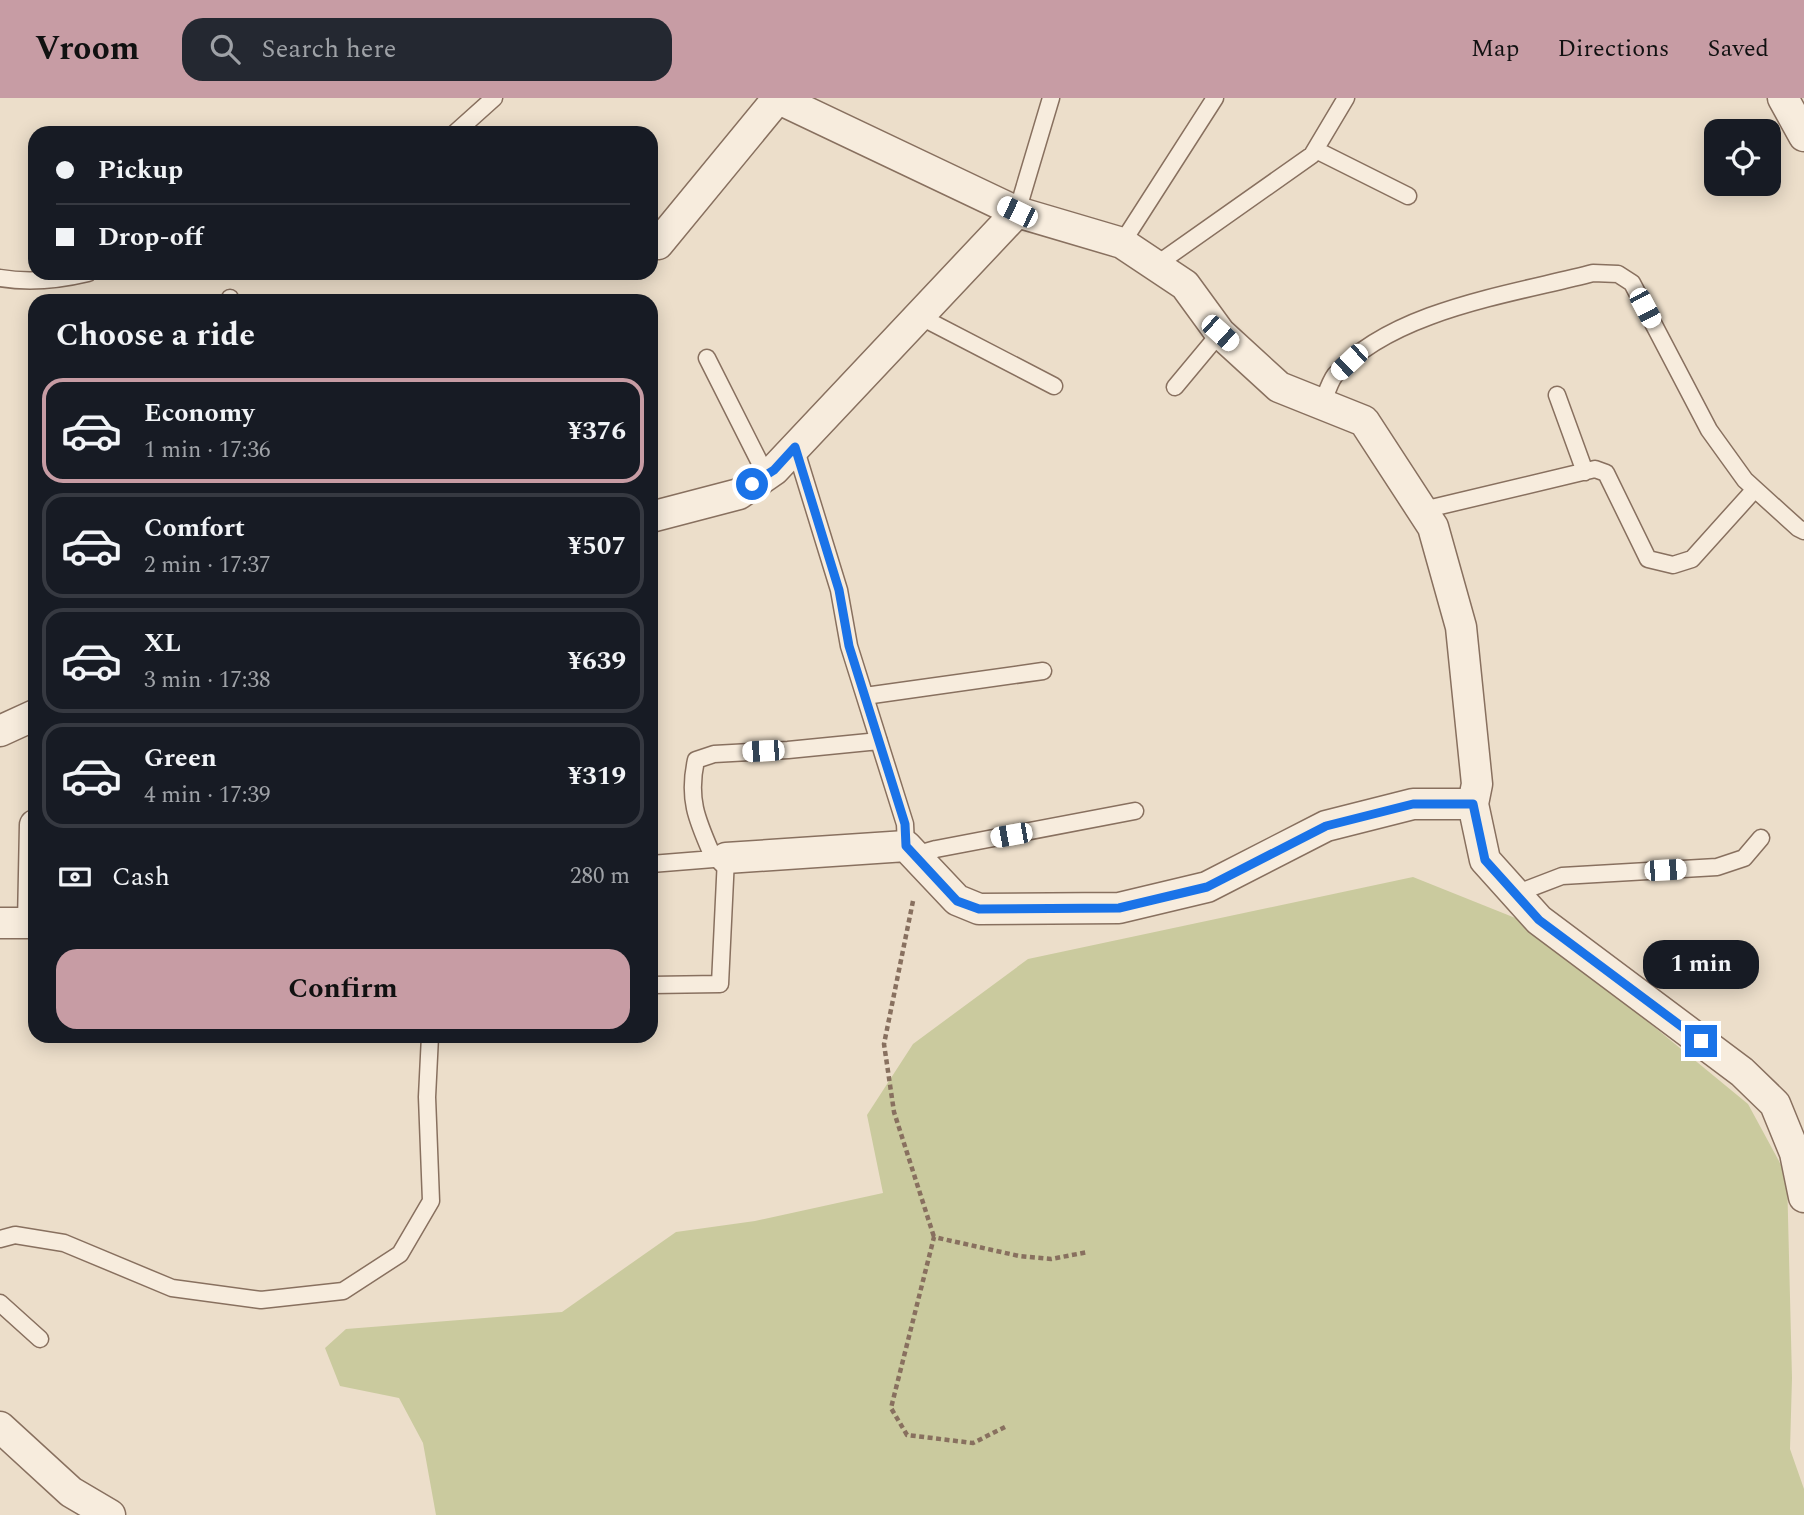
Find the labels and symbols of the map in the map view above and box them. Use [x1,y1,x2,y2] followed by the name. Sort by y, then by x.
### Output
[994,193,1041,231] car
[1626,285,1665,331] car
[1198,311,1243,355] car
[1327,340,1372,384] car
[736,468,768,500] route start
[742,739,785,763] car
[989,821,1034,849] car
[1644,858,1687,882] car
[1643,940,1759,988] callout: 1 min
[1685,1025,1717,1057] route end

